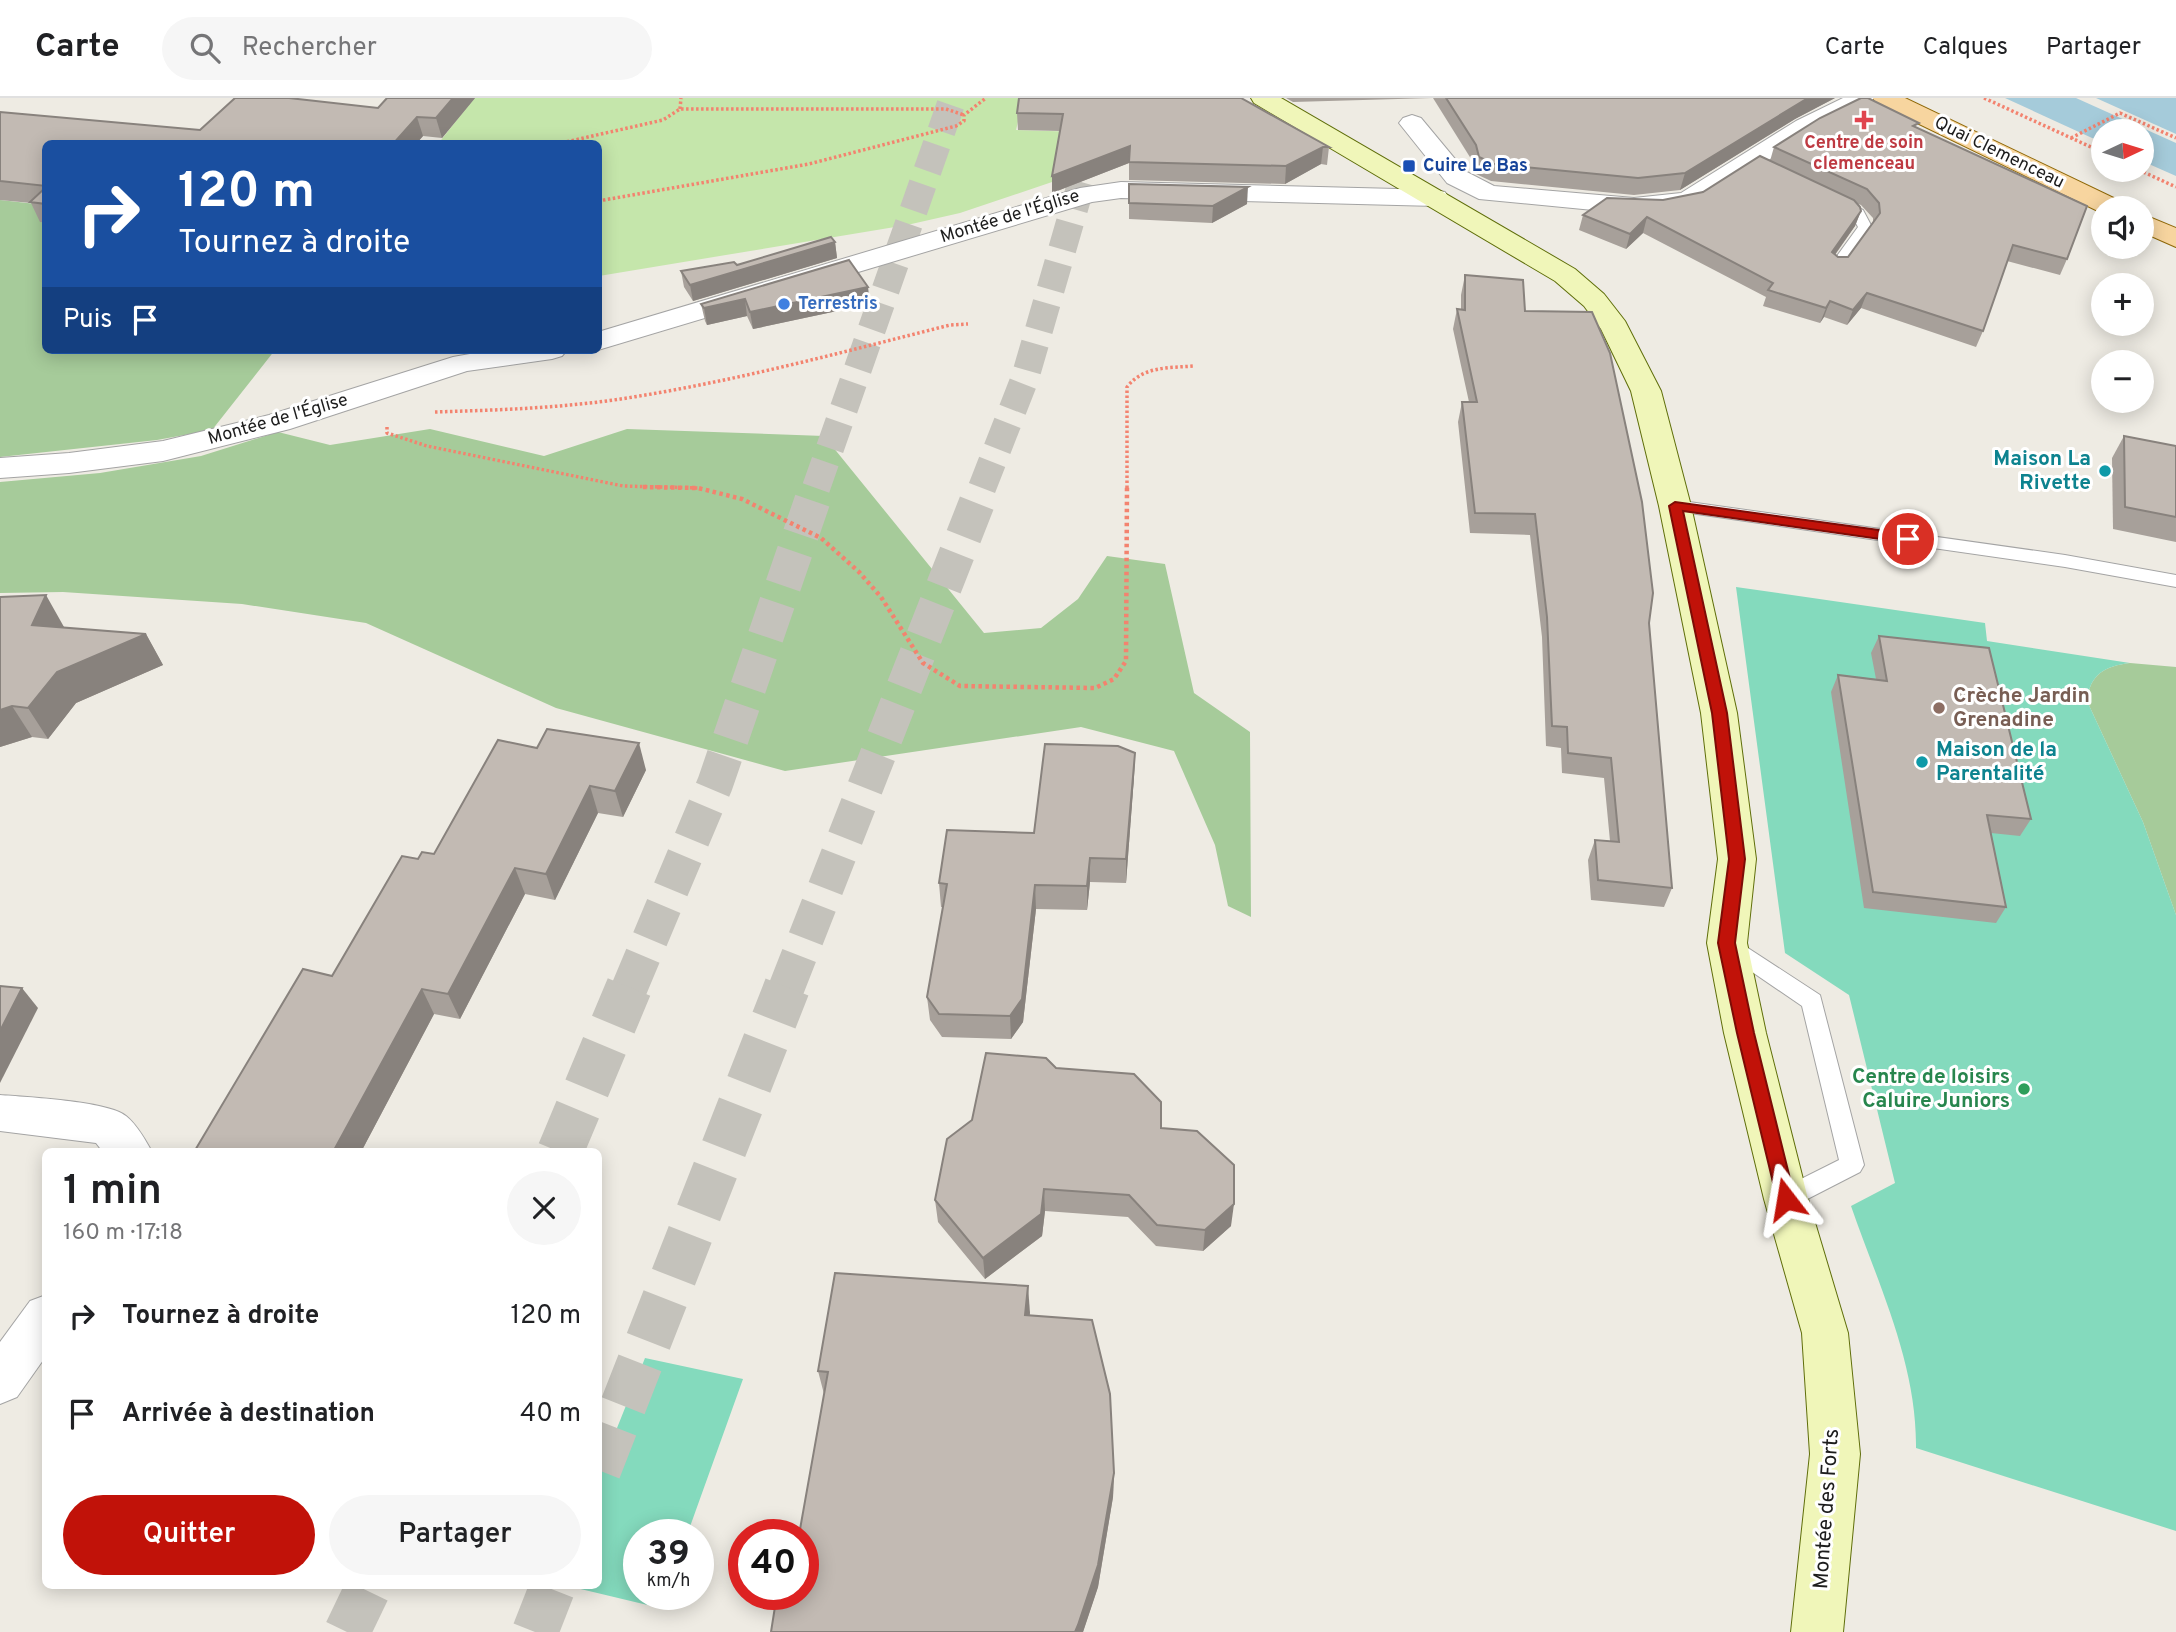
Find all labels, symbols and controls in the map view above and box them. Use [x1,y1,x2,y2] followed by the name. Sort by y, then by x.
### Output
[162,17,652,80] search box
[35,27,120,69] text: Carte
[186,29,224,67] icon: search
[242,32,377,65] text: Rechercher
[1825,33,1885,63] text: Carte
[1923,33,2008,63] text: Calques
[2046,33,2141,63] text: Partager
[1854,110,1874,130] marker: Centre de soin clemenceau
[1930,112,2068,194] street label: Quai Clemenceau
[2091,119,2154,182] north arrow
[2091,119,2154,413] map controls
[1804,132,1924,176] place label: Centre de soin clemenceau
[1423,155,1528,178] place label: Cuire Le Bas
[1401,158,1417,174] marker: Cuire Le Bas
[178,163,315,225] text: 120 m
[63,168,154,259] icon: right
[937,183,1083,249] street label: Montée de l'Église
[2091,196,2154,259] button: sound
[178,224,410,264] text: Tournez à droite
[2091,273,2154,336] button: +
[798,293,878,316] place label: Terrestris
[776,296,792,312] marker: Terrestris
[126,301,164,339] icon: arrive
[63,304,112,337] text: Puis
[2091,350,2154,413] button: −
[205,387,351,451] street label: Montée de l'Église
[1993,446,2091,497] place label: Maison La Rivette
[2097,463,2113,479] marker: Maison La Rivette
[1878,509,1938,569] pin
[1889,520,1927,558] icon: arrive
[1953,683,2090,734] place label: Crèche Jardin Grenadine
[1931,700,1947,716] marker: Crèche Jardin Grenadine
[1936,737,2057,788] place label: Maison de la Parentalité
[1914,754,1930,770] marker: Maison de la Parentalité
[1852,1064,2010,1115] place label: Centre de loisirs Caluire Juniors
[2016,1081,2032,1097] marker: Centre de loisirs Caluire Juniors
[1749,1162,1823,1236] position arrow
[63,1166,162,1219] text: 1 min
[507,1171,581,1245] button: close
[63,1219,183,1248] text: 160 m · 17:18
[63,1297,101,1335] icon: right
[122,1300,319,1333] text: Tournez à droite
[511,1300,581,1333] text: 120 m
[63,1395,101,1433] icon: arrive
[122,1398,375,1431] text: Arrivée à destination
[520,1398,581,1431] text: 40 m
[1808,1428,1846,1590] street label: Montée des Forts
[63,1495,315,1575] button: Quitter
[329,1495,581,1575] button: Partager
[728,1519,819,1610] speed limit sign: 40
[647,1533,690,1577] text: 39
[647,1570,690,1593] text: km/h

